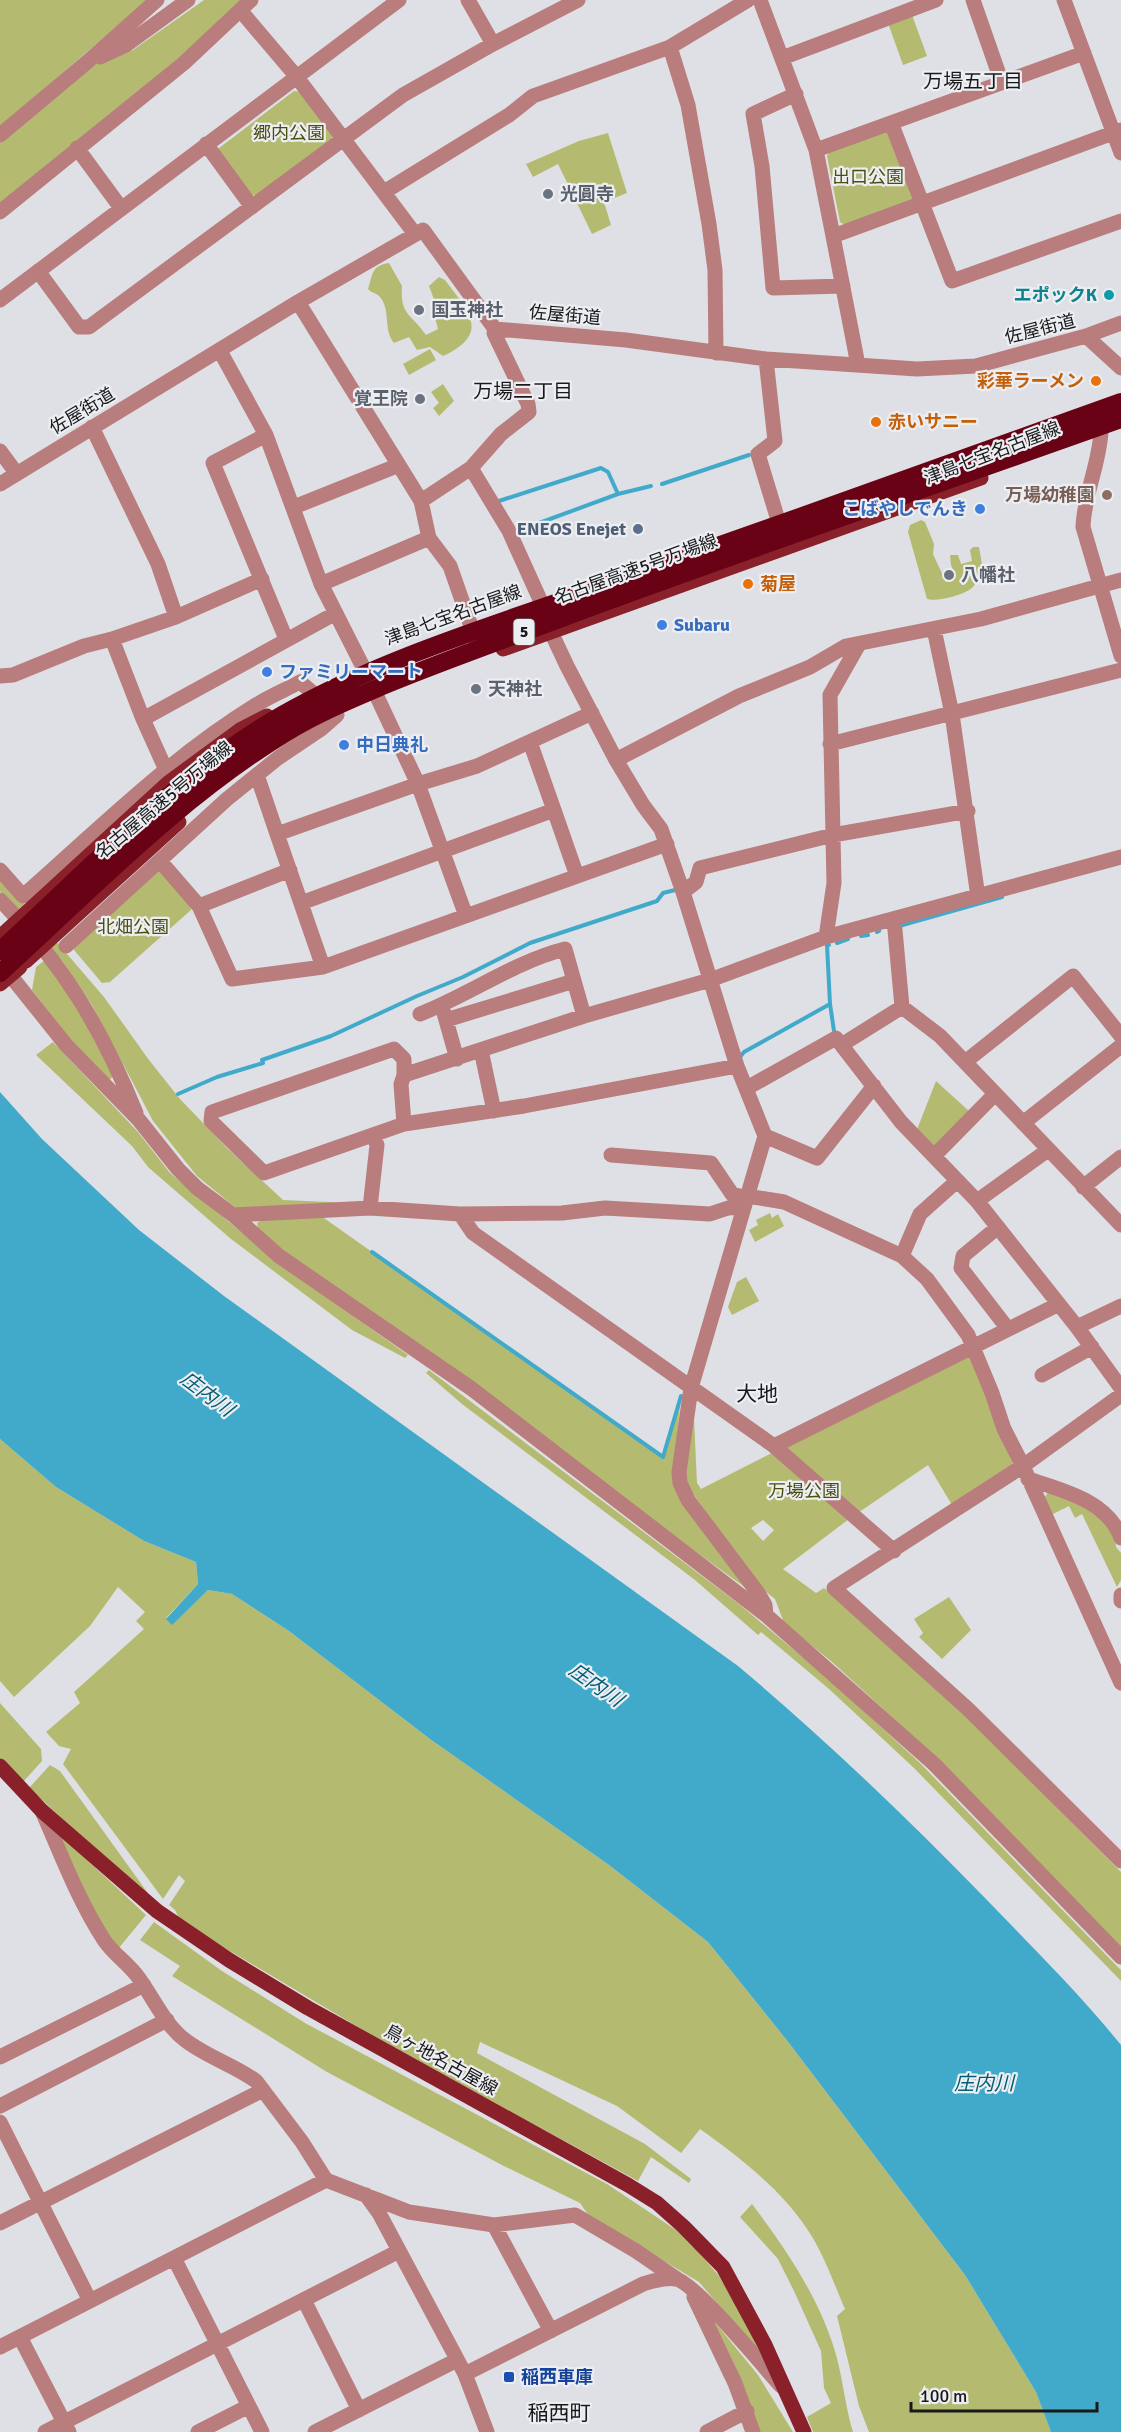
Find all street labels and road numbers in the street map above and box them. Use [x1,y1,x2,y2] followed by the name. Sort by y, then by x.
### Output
[528,301,602,329] street label: 佐屋街道
[1002,310,1078,348] street label: 佐屋街道
[45,383,119,439] street label: 佐屋街道
[921,417,1063,489] street label: 津島七宝名古屋線
[552,529,720,609] street label: 名古屋高速5号万場線
[382,580,524,650] street label: 津島七宝名古屋線
[514,619,534,645] road number: 5
[91,736,237,864] street label: 名古屋高速5号万場線
[381,2020,501,2100] street label: 鳥ヶ地名古屋線

